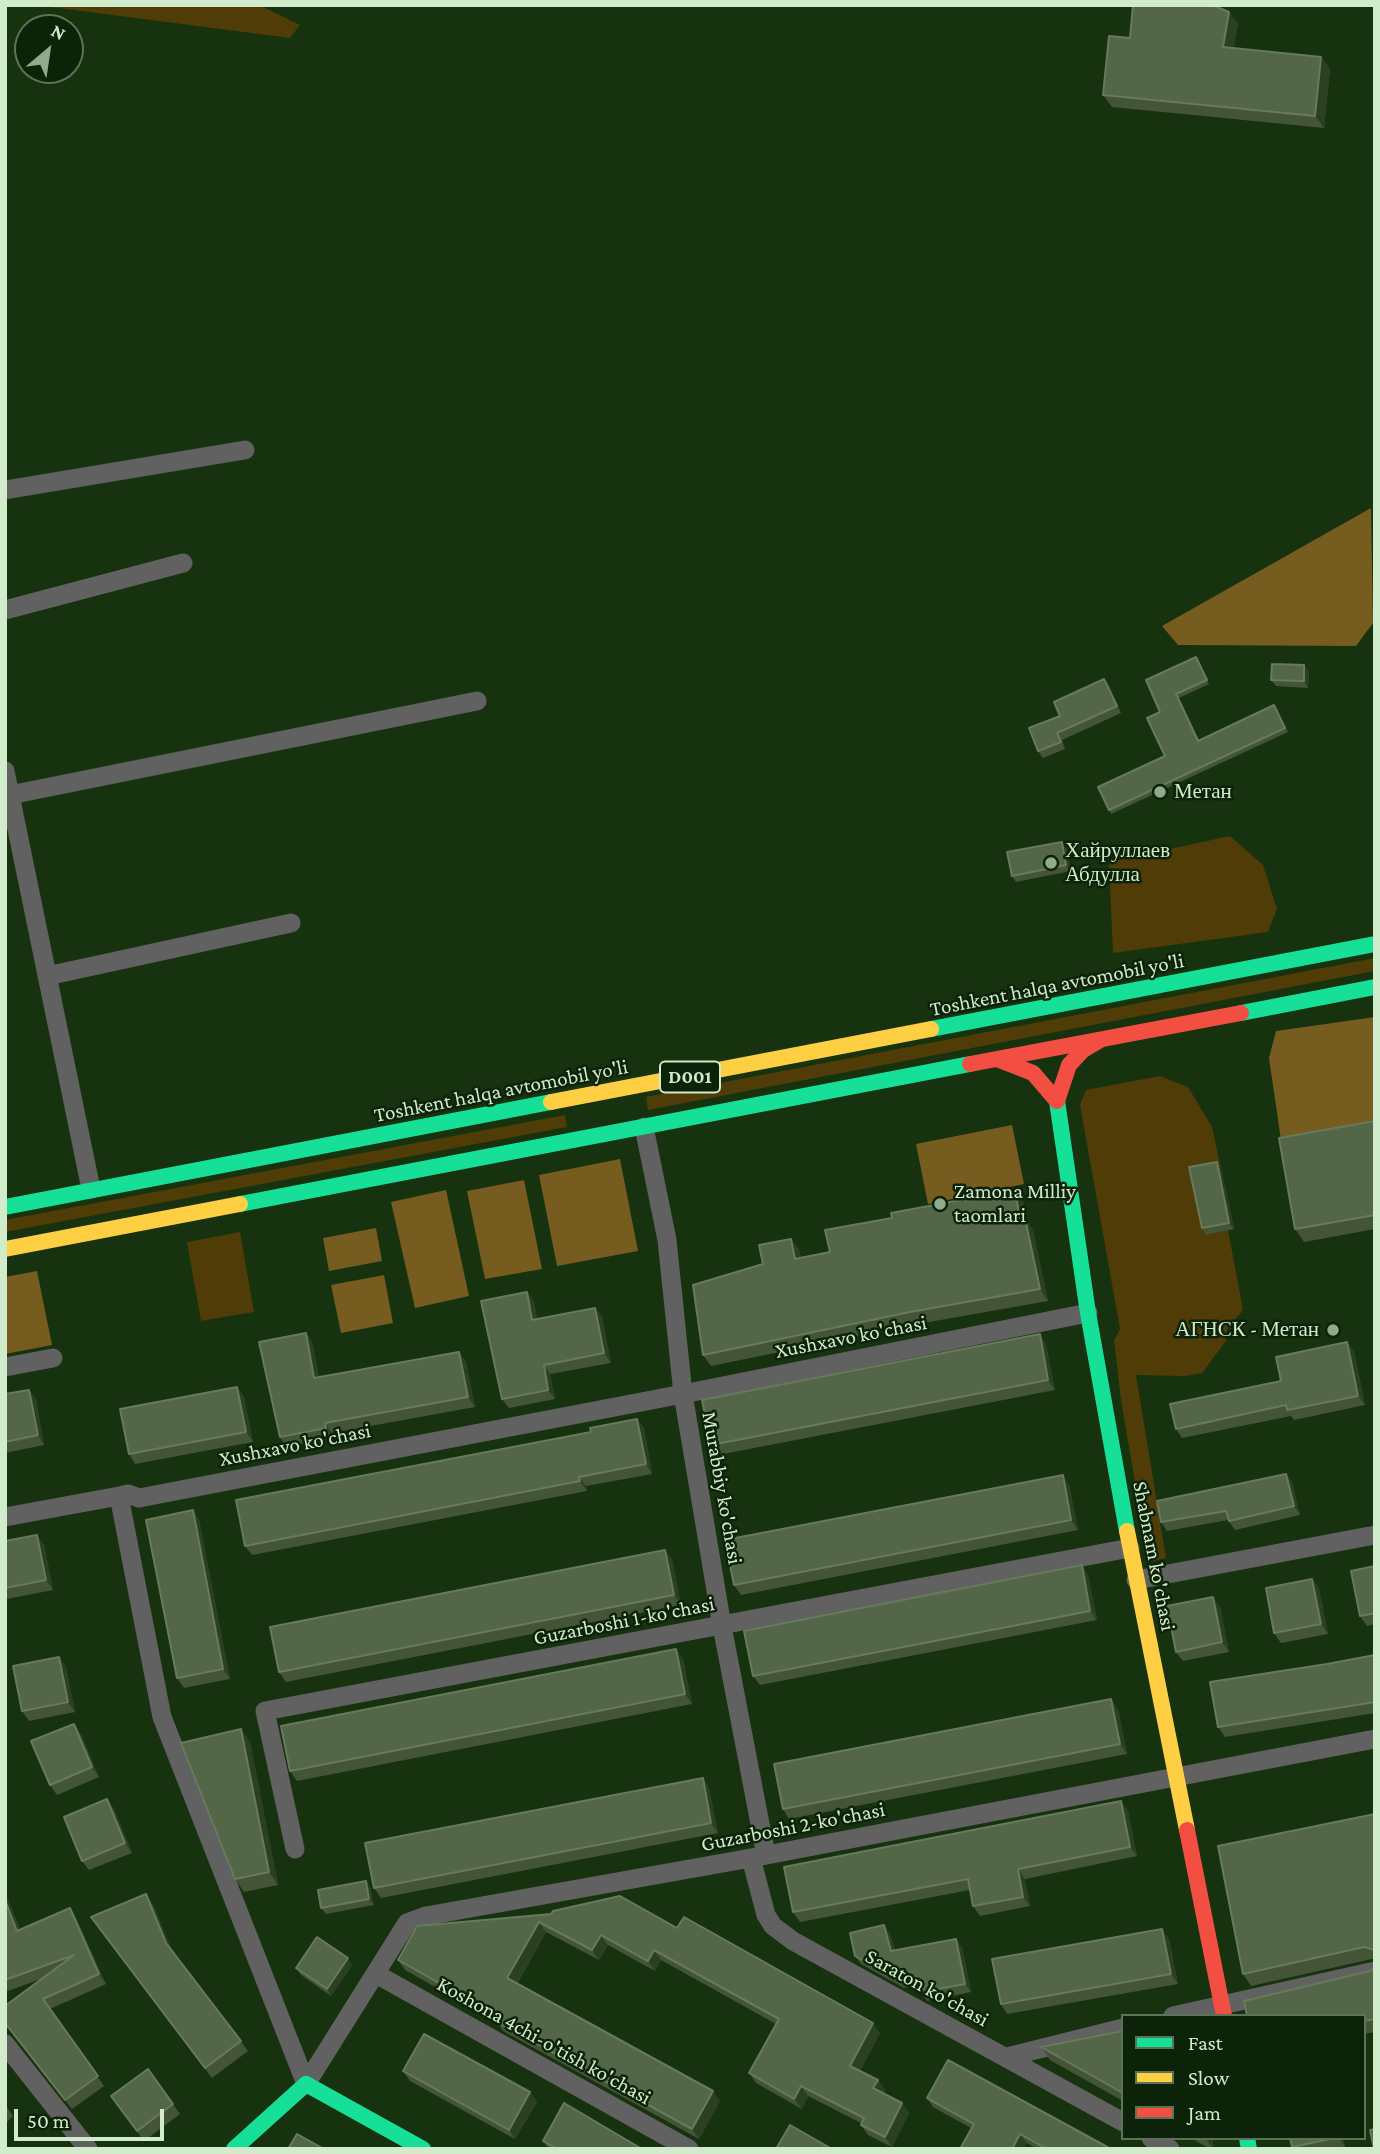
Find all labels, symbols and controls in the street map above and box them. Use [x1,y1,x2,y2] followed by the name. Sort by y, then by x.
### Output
[14,14,84,84] north arrow
[48,20,69,44] text: N
[1174,779,1232,805] place label: Метан
[1152,784,1168,800] marker: Метан
[1065,838,1170,888] place label: Хайруллаев Абдулла
[1043,855,1059,871] marker: Хайруллаев Абдулла
[928,948,1186,1022] street label: Toshkent halqa avtomobil yo'li
[372,1054,630,1128] street label: Toshkent halqa avtomobil yo'li
[660,1062,720,1092] road number: D001
[954,1179,1076,1229] place label: Zamona Milliy taomlari
[932,1196,948,1212] marker: Zamona Milliy taomlari
[773,1310,929,1364] street label: Xushxavo ko'chasi
[1175,1317,1319,1343] place label: АГНСК - Метан
[1325,1322,1341,1338] marker: АГНСК - Метан
[696,1410,748,1566] street label: Murabbiy ko'chasi
[217,1418,373,1472] street label: Xushxavo ko'chasi
[1127,1479,1181,1633] street label: Shabnam ko'chasi
[531,1591,717,1651] street label: Guzarboshi 1-ko'chasi
[699,1797,887,1857] street label: Guzarboshi 2-ko'chasi
[861,1944,993,2032] street label: Saraton ko'chasi
[433,1972,655,2110] street label: Koshona 4chi-o'tish ko'chasi
[1121,2014,1366,2140] legend
[1188,2031,1223,2055] text: Fast
[1188,2066,1229,2090] text: Slow
[18,2094,168,2138] scale bar
[1188,2101,1221,2125] text: Jam
[27,2109,70,2133] text: 50 m

